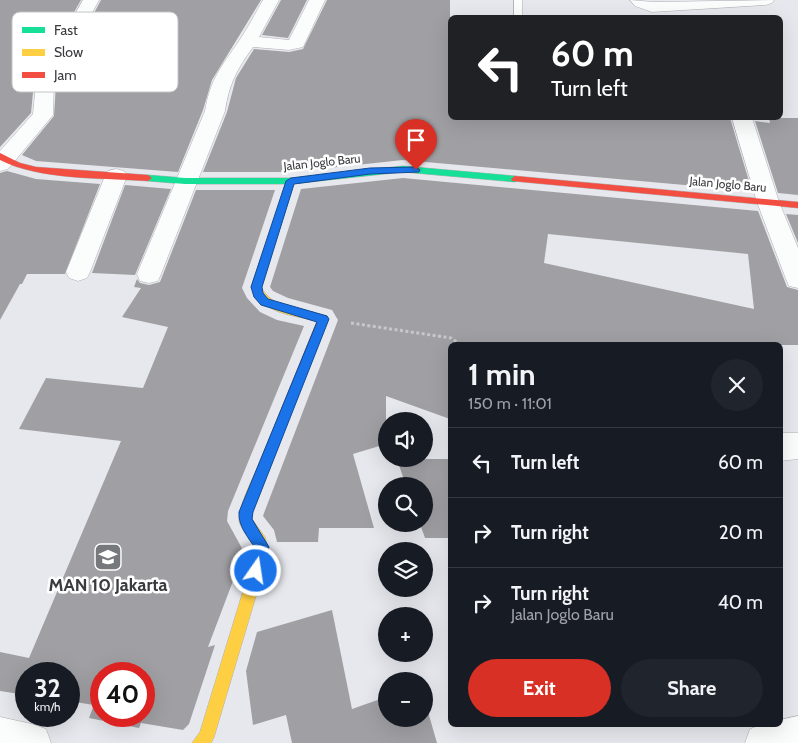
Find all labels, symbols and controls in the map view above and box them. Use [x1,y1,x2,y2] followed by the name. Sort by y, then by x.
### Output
[12,12,178,92] legend
[54,21,78,39] text: Fast
[551,32,634,75] text: 60 m
[468,35,533,100] icon: left
[54,43,83,61] text: Slow
[53,66,76,84] text: Jam
[551,75,628,102] text: Turn left
[395,119,437,170] pin
[402,126,430,154] icon: arrive
[282,151,361,174] street label: Jalan Joglo Baru
[688,173,767,195] street label: Jalan Joglo Baru
[468,356,536,393] text: 1 min
[711,359,763,411] button: close
[468,394,552,413] text: 150 m · 11:01
[378,412,433,727] map controls
[378,412,433,467] button: sound
[468,449,496,477] icon: left
[511,451,579,474] text: Turn left
[718,451,763,474] text: 60 m
[378,477,433,532] button: search
[468,519,496,547] icon: right
[511,521,589,544] text: Turn right
[719,521,763,544] text: 20 m
[93,542,123,572] school or university icon: MAN 10 Jakarta
[378,542,433,597] button: layers
[229,544,281,596] position arrow
[49,574,168,596] place label: MAN 10 Jakarta
[511,582,589,605] text: Turn right
[468,589,496,617] icon: right
[718,591,763,614] text: 40 m
[511,605,614,624] text: Jalan Joglo Baru
[378,607,433,662] button: +
[468,659,611,717] button: Exit
[621,659,763,717] button: Share
[90,662,155,727] speed limit sign: 40
[378,672,433,727] button: −
[34,673,61,703] text: 32
[34,699,61,714] text: km/h

